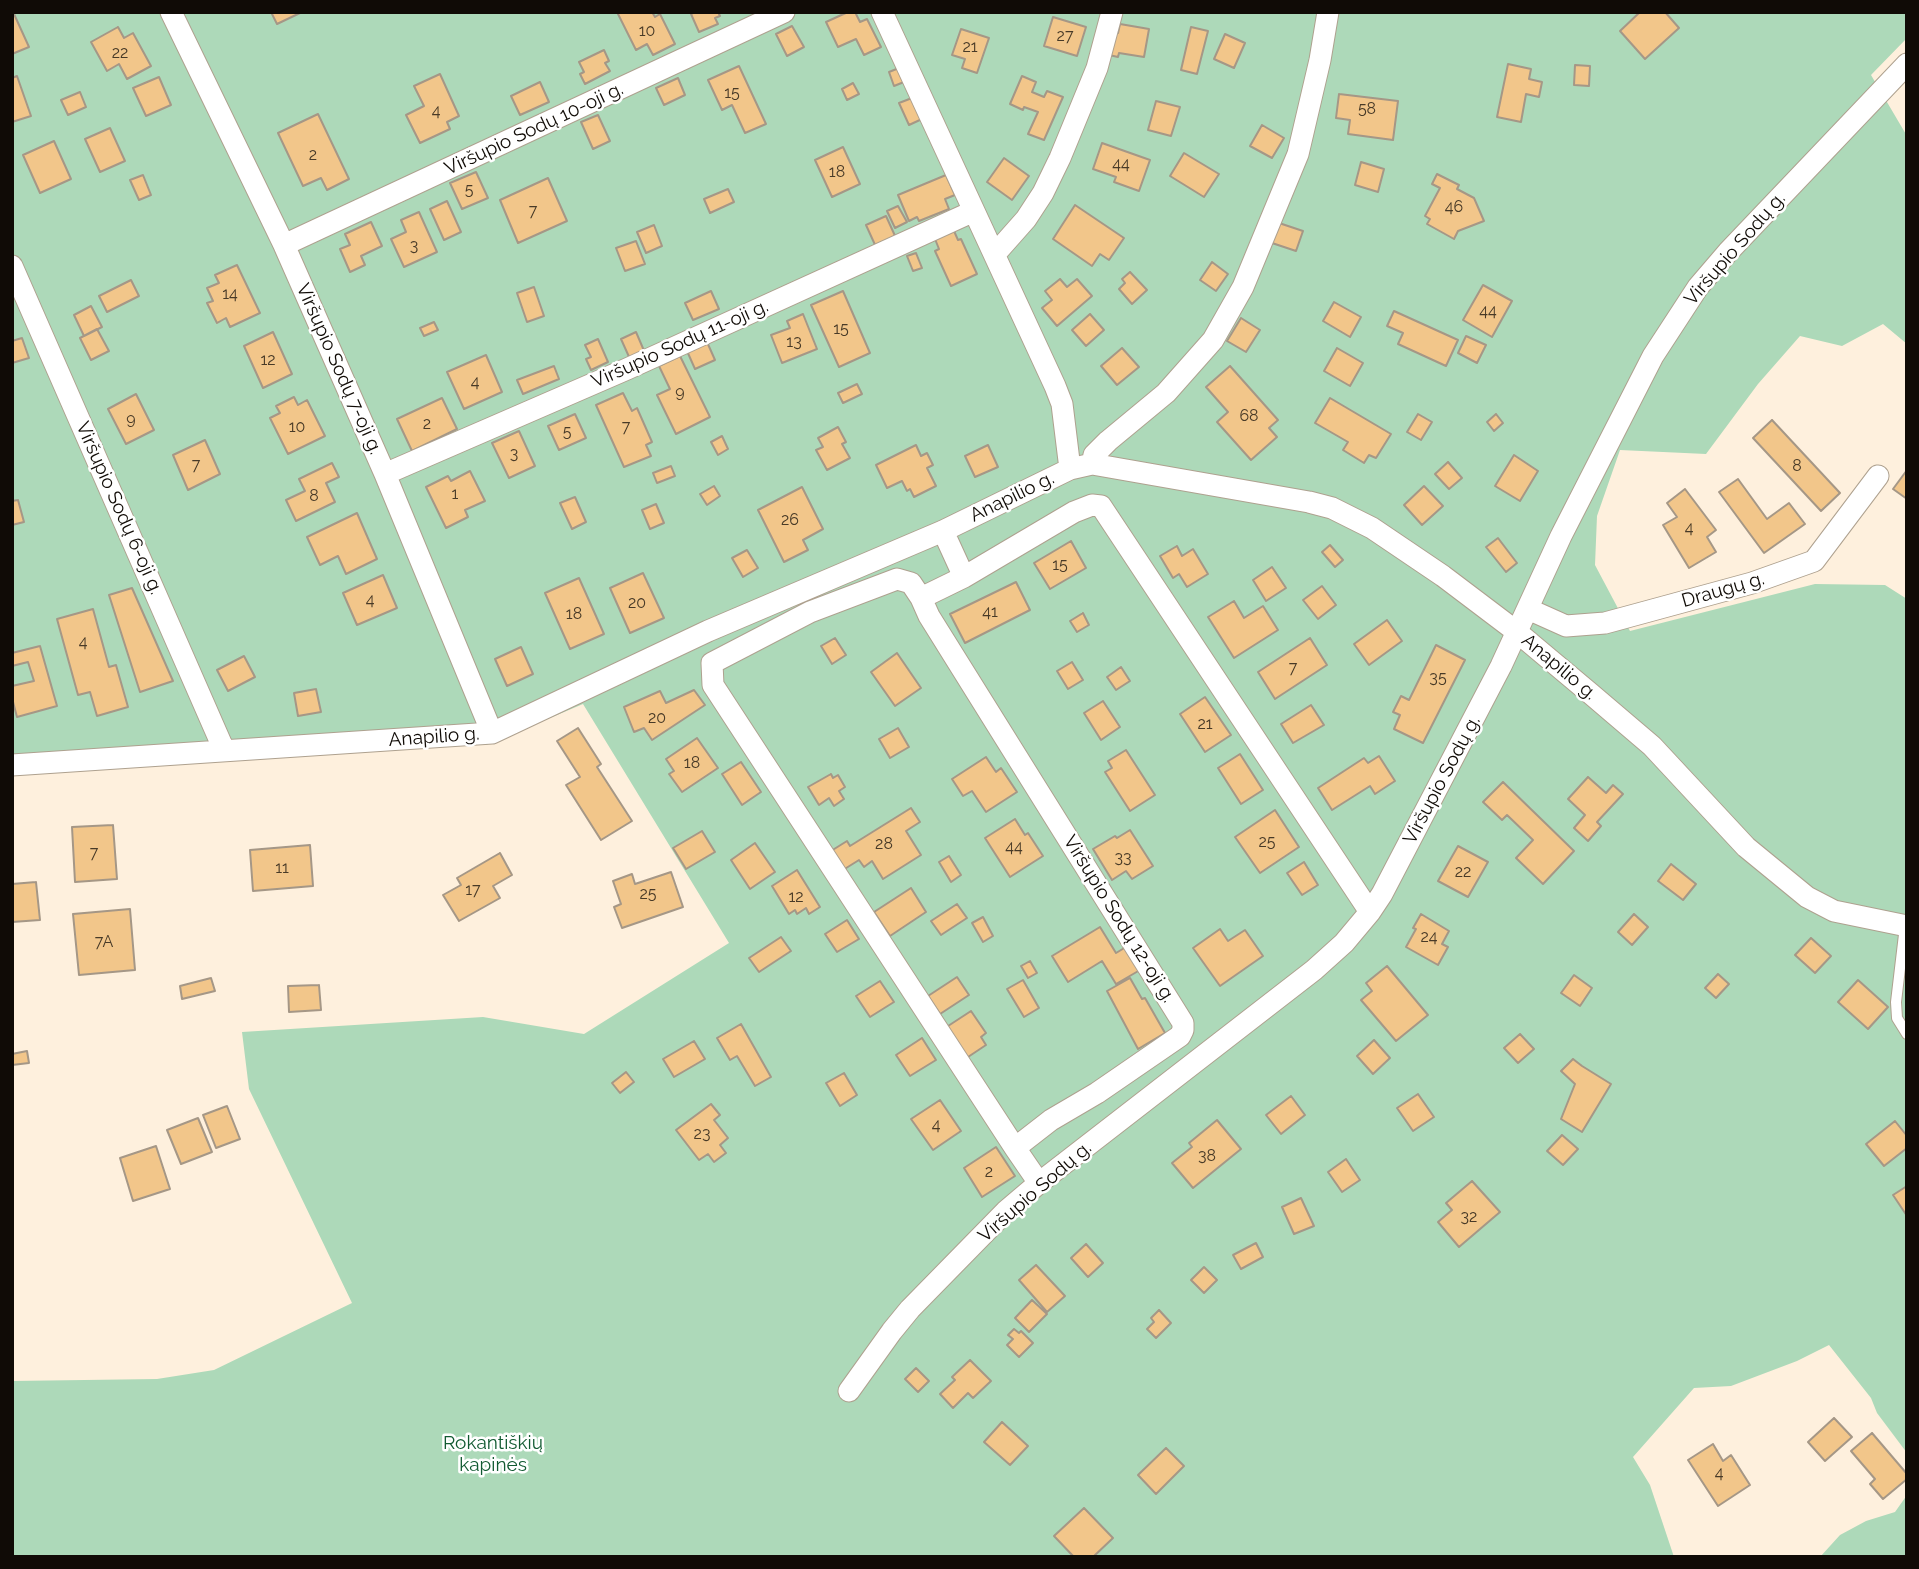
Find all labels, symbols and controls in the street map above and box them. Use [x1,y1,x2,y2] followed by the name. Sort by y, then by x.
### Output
[639,21,655,41] house number: 10
[1057,26,1073,46] house number: 27
[962,37,978,57] house number: 21
[112,43,128,63] house number: 22
[441,78,627,180] street label: Viršupio Sodų 10-oji g.
[724,83,740,103] house number: 15
[1358,99,1376,119] house number: 58
[432,101,440,121] house number: 4
[309,145,317,165] house number: 2
[1112,154,1130,174] house number: 44
[829,162,845,182] house number: 18
[465,180,473,200] house number: 5
[1680,188,1790,310] street label: Viršupio Sodų g.
[1445,197,1463,217] house number: 46
[529,201,537,221] house number: 7
[410,236,418,256] house number: 3
[291,280,387,458] street label: Viršupio Sodų 7-oji g.
[222,284,238,304] house number: 14
[588,295,772,393] street label: Viršupio Sodų 11-oji g.
[1479,301,1497,321] house number: 44
[833,319,849,339] house number: 15
[786,332,802,352] house number: 13
[260,350,276,370] house number: 12
[471,372,479,392] house number: 4
[675,382,685,402] house number: 9
[1239,406,1259,426] house number: 68
[126,409,136,429] house number: 9
[423,414,431,434] house number: 2
[289,417,305,437] house number: 10
[622,417,630,437] house number: 7
[71,418,167,598] street label: Viršupio Sodų 6-oji g.
[563,422,571,442] house number: 5
[510,444,518,464] house number: 3
[192,455,200,475] house number: 7
[1792,456,1802,476] house number: 8
[966,467,1058,527] street label: Anapilio g.
[452,484,458,504] house number: 1
[309,486,319,506] house number: 8
[781,510,799,530] house number: 26
[1685,518,1693,538] house number: 4
[1052,555,1068,575] house number: 15
[1679,567,1767,613] street label: Draugų g.
[366,590,374,610] house number: 4
[628,593,646,613] house number: 20
[982,602,998,622] house number: 41
[566,604,582,624] house number: 18
[1517,629,1601,705] street label: Anapilio g.
[79,632,87,652] house number: 4
[1289,658,1297,678] house number: 7
[1429,668,1447,688] house number: 35
[648,708,666,728] house number: 20
[1399,712,1485,848] street label: Viršupio Sodų g.
[1197,714,1213,734] house number: 21
[388,722,480,752] street label: Anapilio g.
[684,753,700,773] house number: 18
[1058,831,1180,1007] street label: Viršupio Sodų 12-oji g.
[1258,832,1276,852] house number: 25
[875,834,893,854] house number: 28
[1005,837,1023,857] house number: 44
[90,843,98,863] house number: 7
[1114,848,1132,868] house number: 33
[275,858,289,878] house number: 11
[1455,862,1471,882] house number: 22
[465,880,481,900] house number: 17
[639,884,657,904] house number: 25
[788,887,804,907] house number: 12
[1420,927,1438,947] house number: 24
[95,932,113,952] house number: 7A
[932,1115,940,1135] house number: 4
[694,1124,710,1144] house number: 23
[974,1137,1096,1247] street label: Viršupio Sodų g.
[1198,1146,1216,1166] house number: 38
[985,1162,993,1182] house number: 2
[1461,1207,1477,1227] house number: 32
[443,1432,543,1476] park label: Rokantiškių kapinės
[1715,1463,1723,1483] house number: 4

